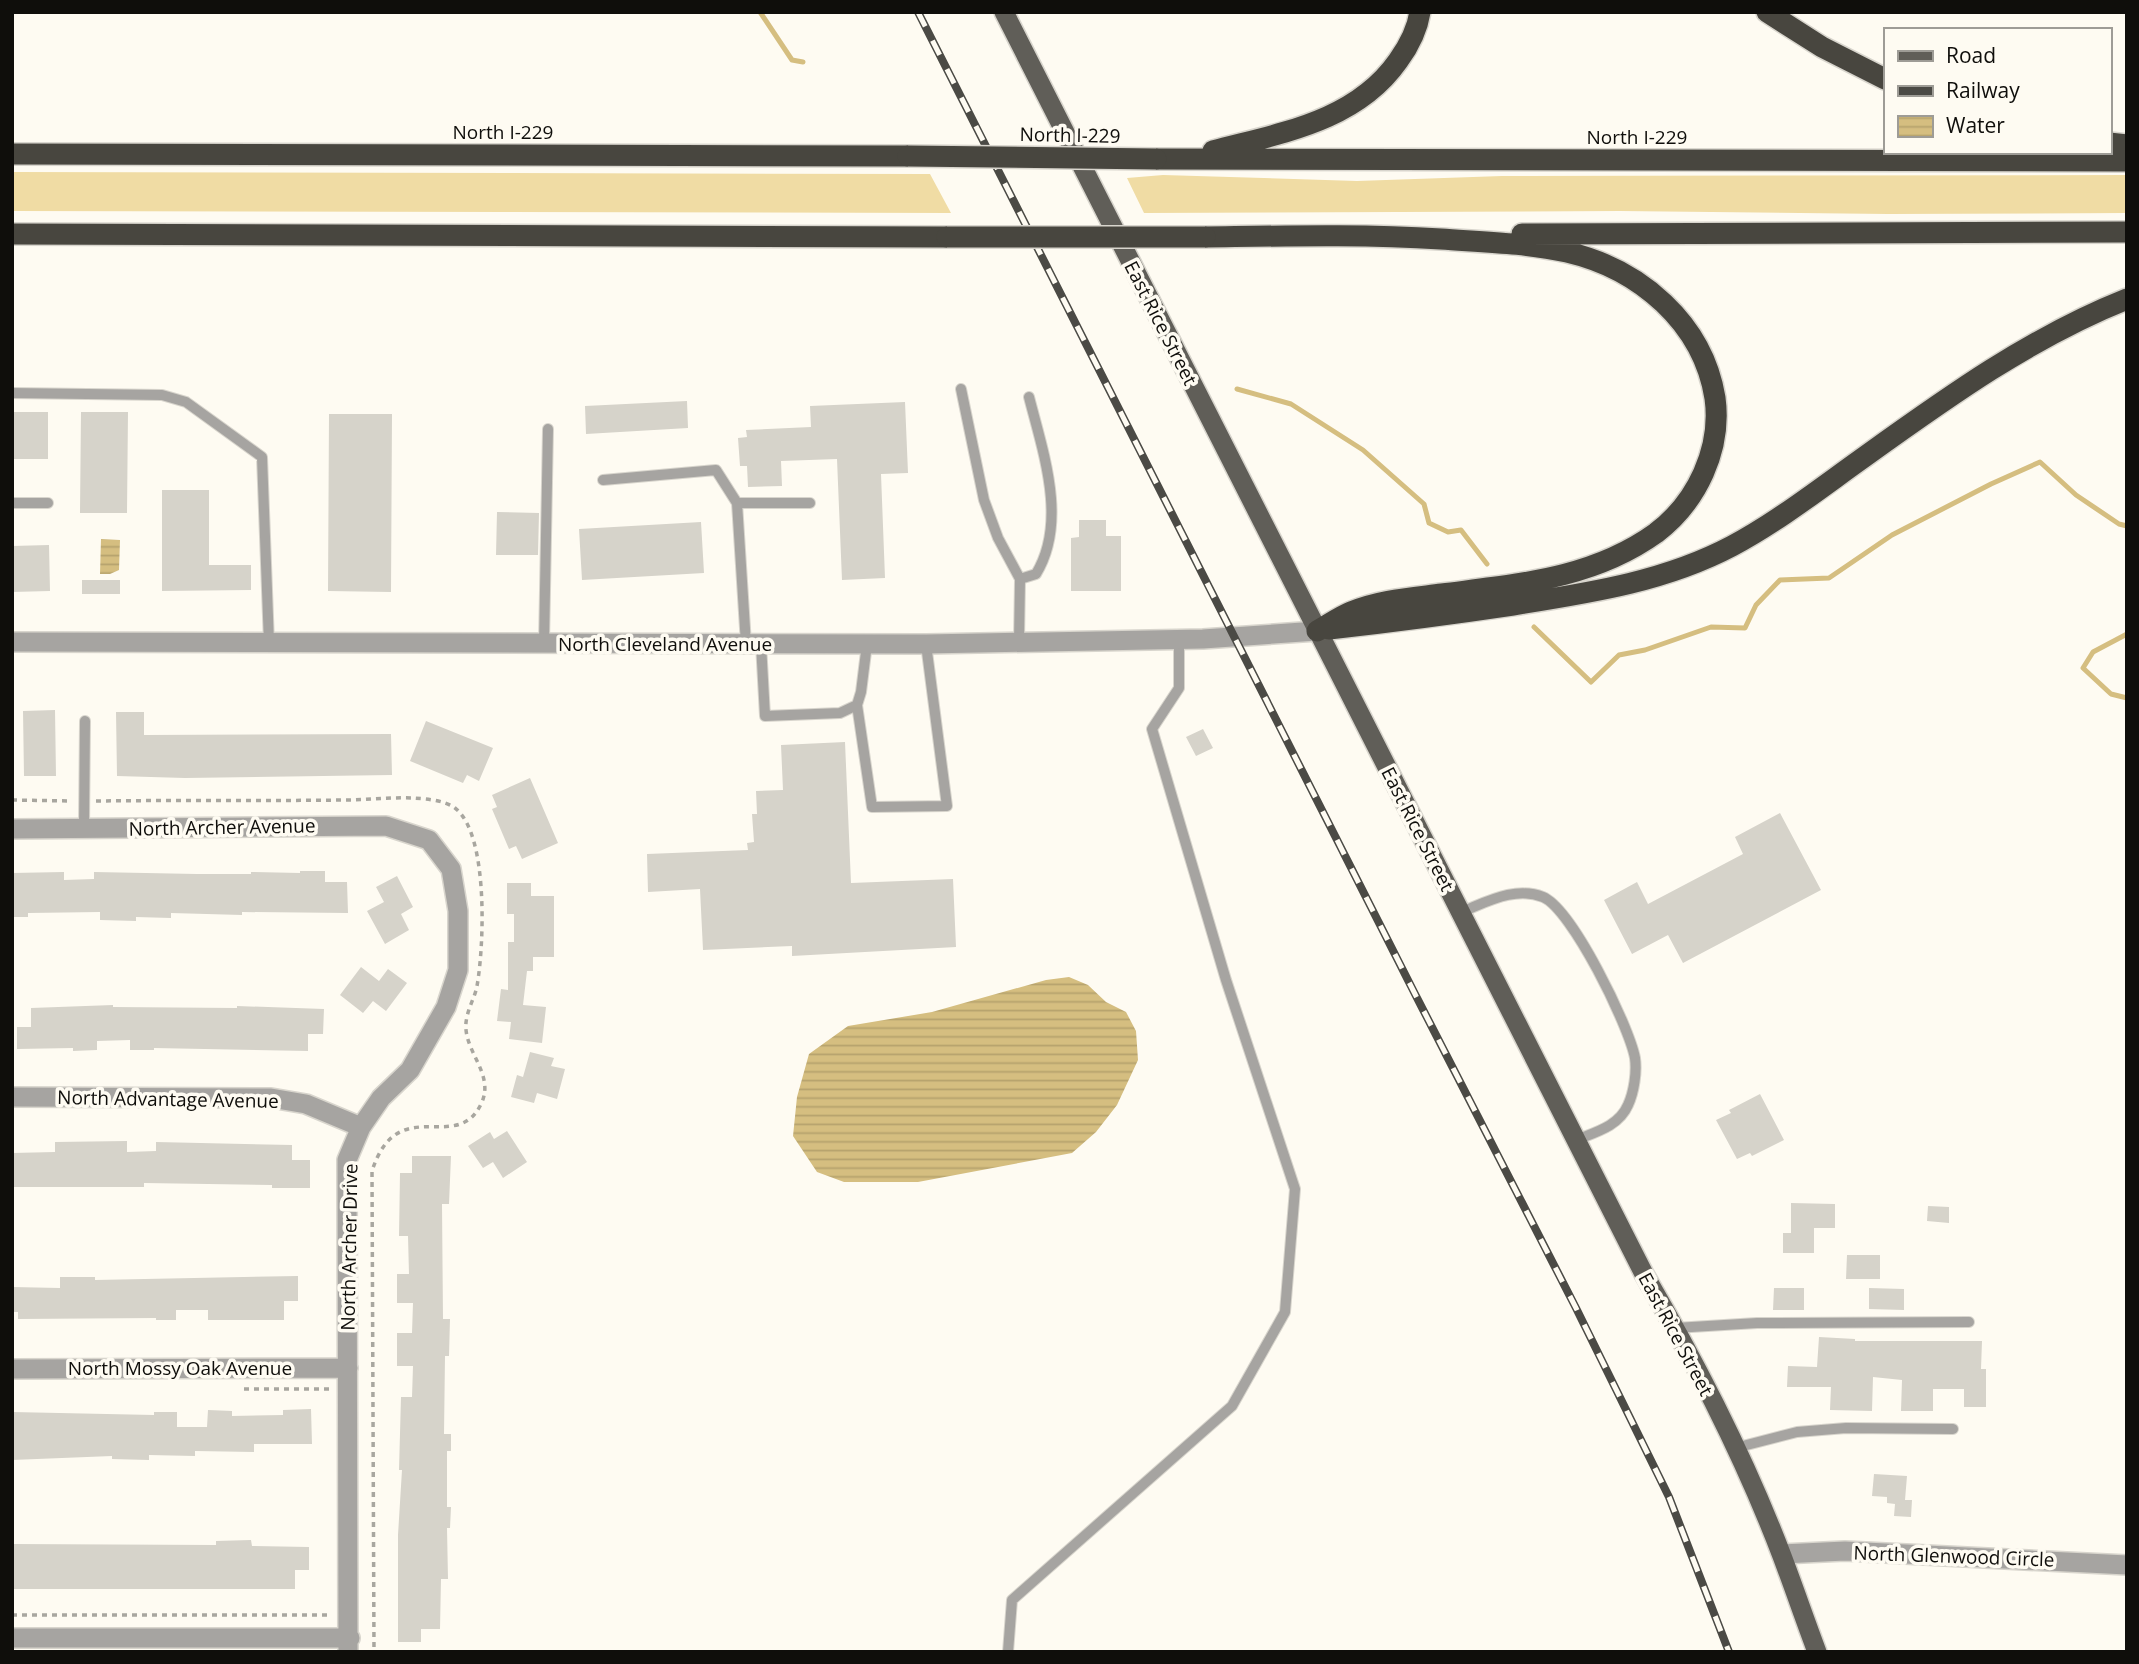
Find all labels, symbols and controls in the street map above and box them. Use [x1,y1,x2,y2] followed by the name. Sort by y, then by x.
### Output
[1884,28,2111,154] legend
[1946,41,1996,69] text: Road
[1946,76,2020,104] text: Railway
[1946,111,2005,139] text: Water
[453,119,553,145] street label: North I-229
[1019,121,1121,149] street label: North I-229
[1587,124,1687,150] street label: North I-229
[1119,256,1204,390] street label: East Rice Street
[558,631,772,657] street label: North Cleveland Avenue
[1376,762,1461,896] street label: East Rice Street
[128,812,316,842] street label: North Archer Avenue
[57,1084,279,1114] street label: North Advantage Avenue
[335,1163,363,1331] street label: North Archer Drive
[1633,1268,1720,1400] street label: East Rice Street
[68,1355,292,1381] street label: North Mossy Oak Avenue
[1853,1539,2055,1573] street label: North Glenwood Circle

